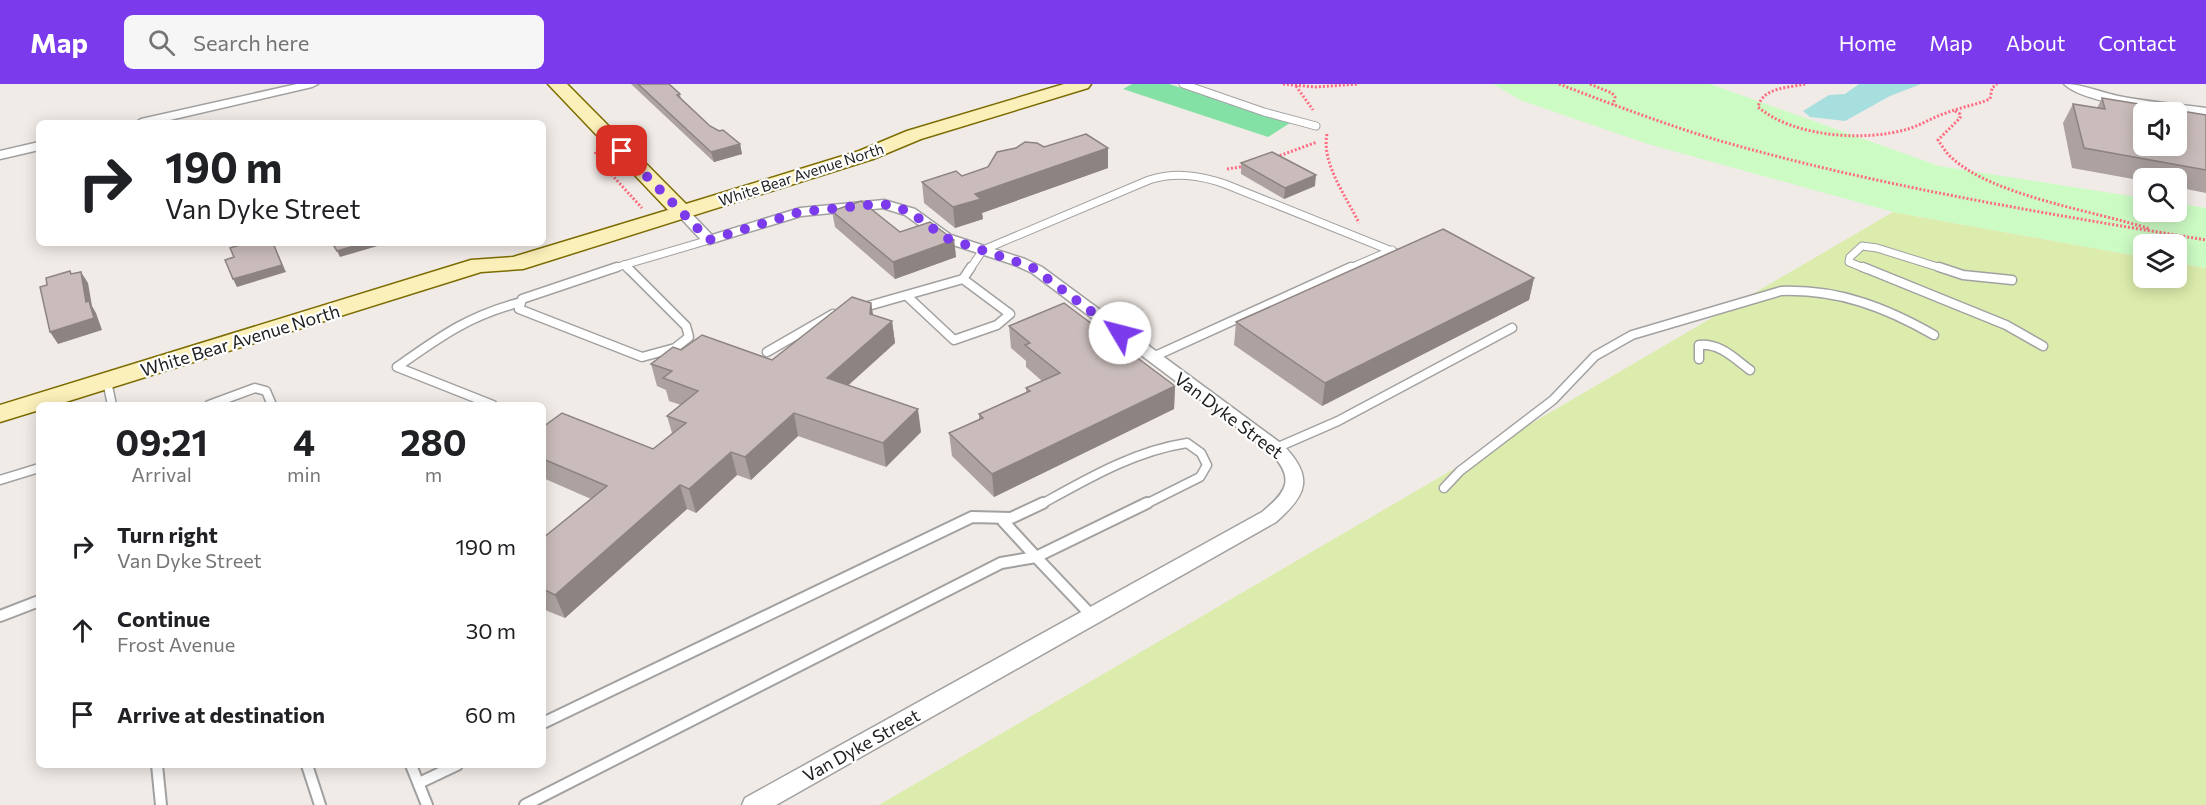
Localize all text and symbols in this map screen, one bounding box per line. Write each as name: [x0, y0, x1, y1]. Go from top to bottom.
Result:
search box: [124, 15, 544, 69]
text: Map: [30, 25, 88, 59]
icon: search: [145, 26, 178, 59]
text: Search here: [193, 29, 309, 56]
text: Home: [1839, 30, 1896, 55]
text: Map: [1929, 30, 1973, 55]
text: About: [2006, 30, 2065, 55]
text: Contact: [2098, 30, 2176, 55]
map controls: [2133, 102, 2187, 288]
button: sound: [2133, 102, 2187, 156]
pin: [596, 125, 647, 176]
icon: arrive: [605, 134, 638, 167]
street label: White Bear Avenue North: [716, 139, 886, 209]
text: 190 m: [165, 140, 283, 192]
icon: right: [66, 144, 144, 222]
button: search: [2133, 168, 2187, 222]
text: Van Dyke Street: [165, 192, 360, 225]
button: layers: [2133, 234, 2187, 288]
street label: White Bear Avenue North: [138, 299, 342, 381]
position arrow: [1088, 301, 1152, 365]
street label: Van Dyke Street: [1170, 367, 1288, 463]
text: 09:21: [115, 419, 208, 463]
text: 4: [293, 419, 315, 463]
text: 280: [400, 419, 467, 463]
text: Arrival: [131, 462, 192, 486]
text: min: [287, 462, 321, 486]
text: m: [425, 462, 442, 486]
text: Turn right: [117, 521, 218, 548]
icon: right: [66, 530, 99, 563]
text: 190 m: [455, 533, 516, 560]
text: Van Dyke Street: [117, 548, 262, 572]
text: Continue: [117, 605, 210, 632]
icon: ahead: [66, 614, 99, 647]
text: 30 m: [466, 617, 516, 644]
text: Frost Avenue: [117, 632, 235, 656]
icon: arrive: [66, 698, 99, 731]
text: Arrive at destination: [117, 701, 325, 728]
text: 60 m: [465, 701, 516, 728]
street label: Van Dyke Street: [799, 704, 923, 786]

